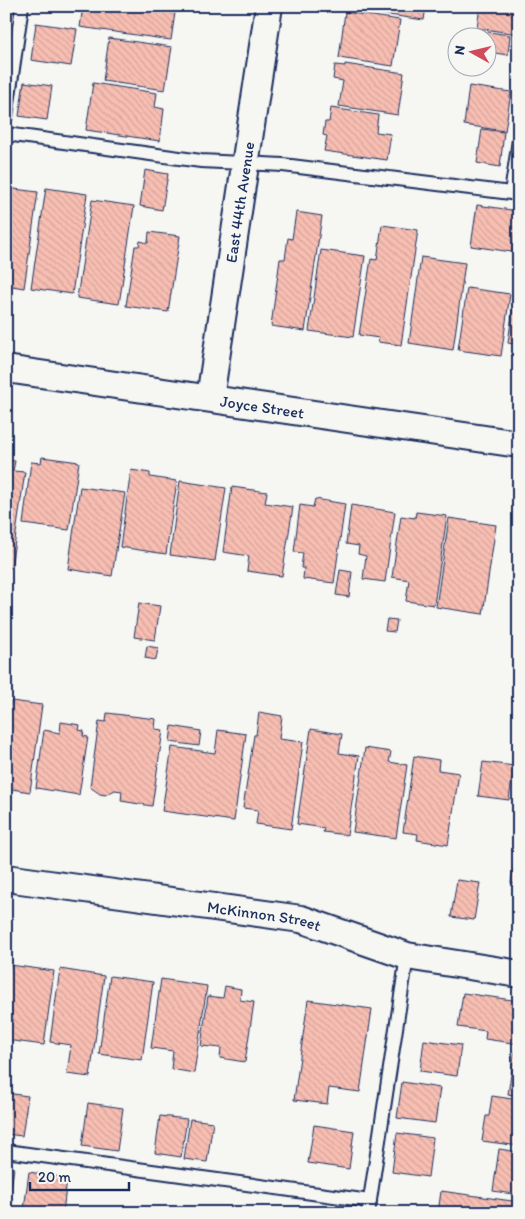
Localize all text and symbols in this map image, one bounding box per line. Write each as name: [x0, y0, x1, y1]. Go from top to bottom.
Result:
north arrow: [448, 28, 498, 78]
text: N: [451, 44, 469, 56]
street label: East 44th Avenue: [221, 140, 258, 264]
street label: Joyce Street: [219, 391, 305, 422]
street label: McKinnon Street: [206, 897, 324, 935]
scale bar: [30, 1159, 129, 1191]
text: 20 m: [38, 1168, 72, 1186]

